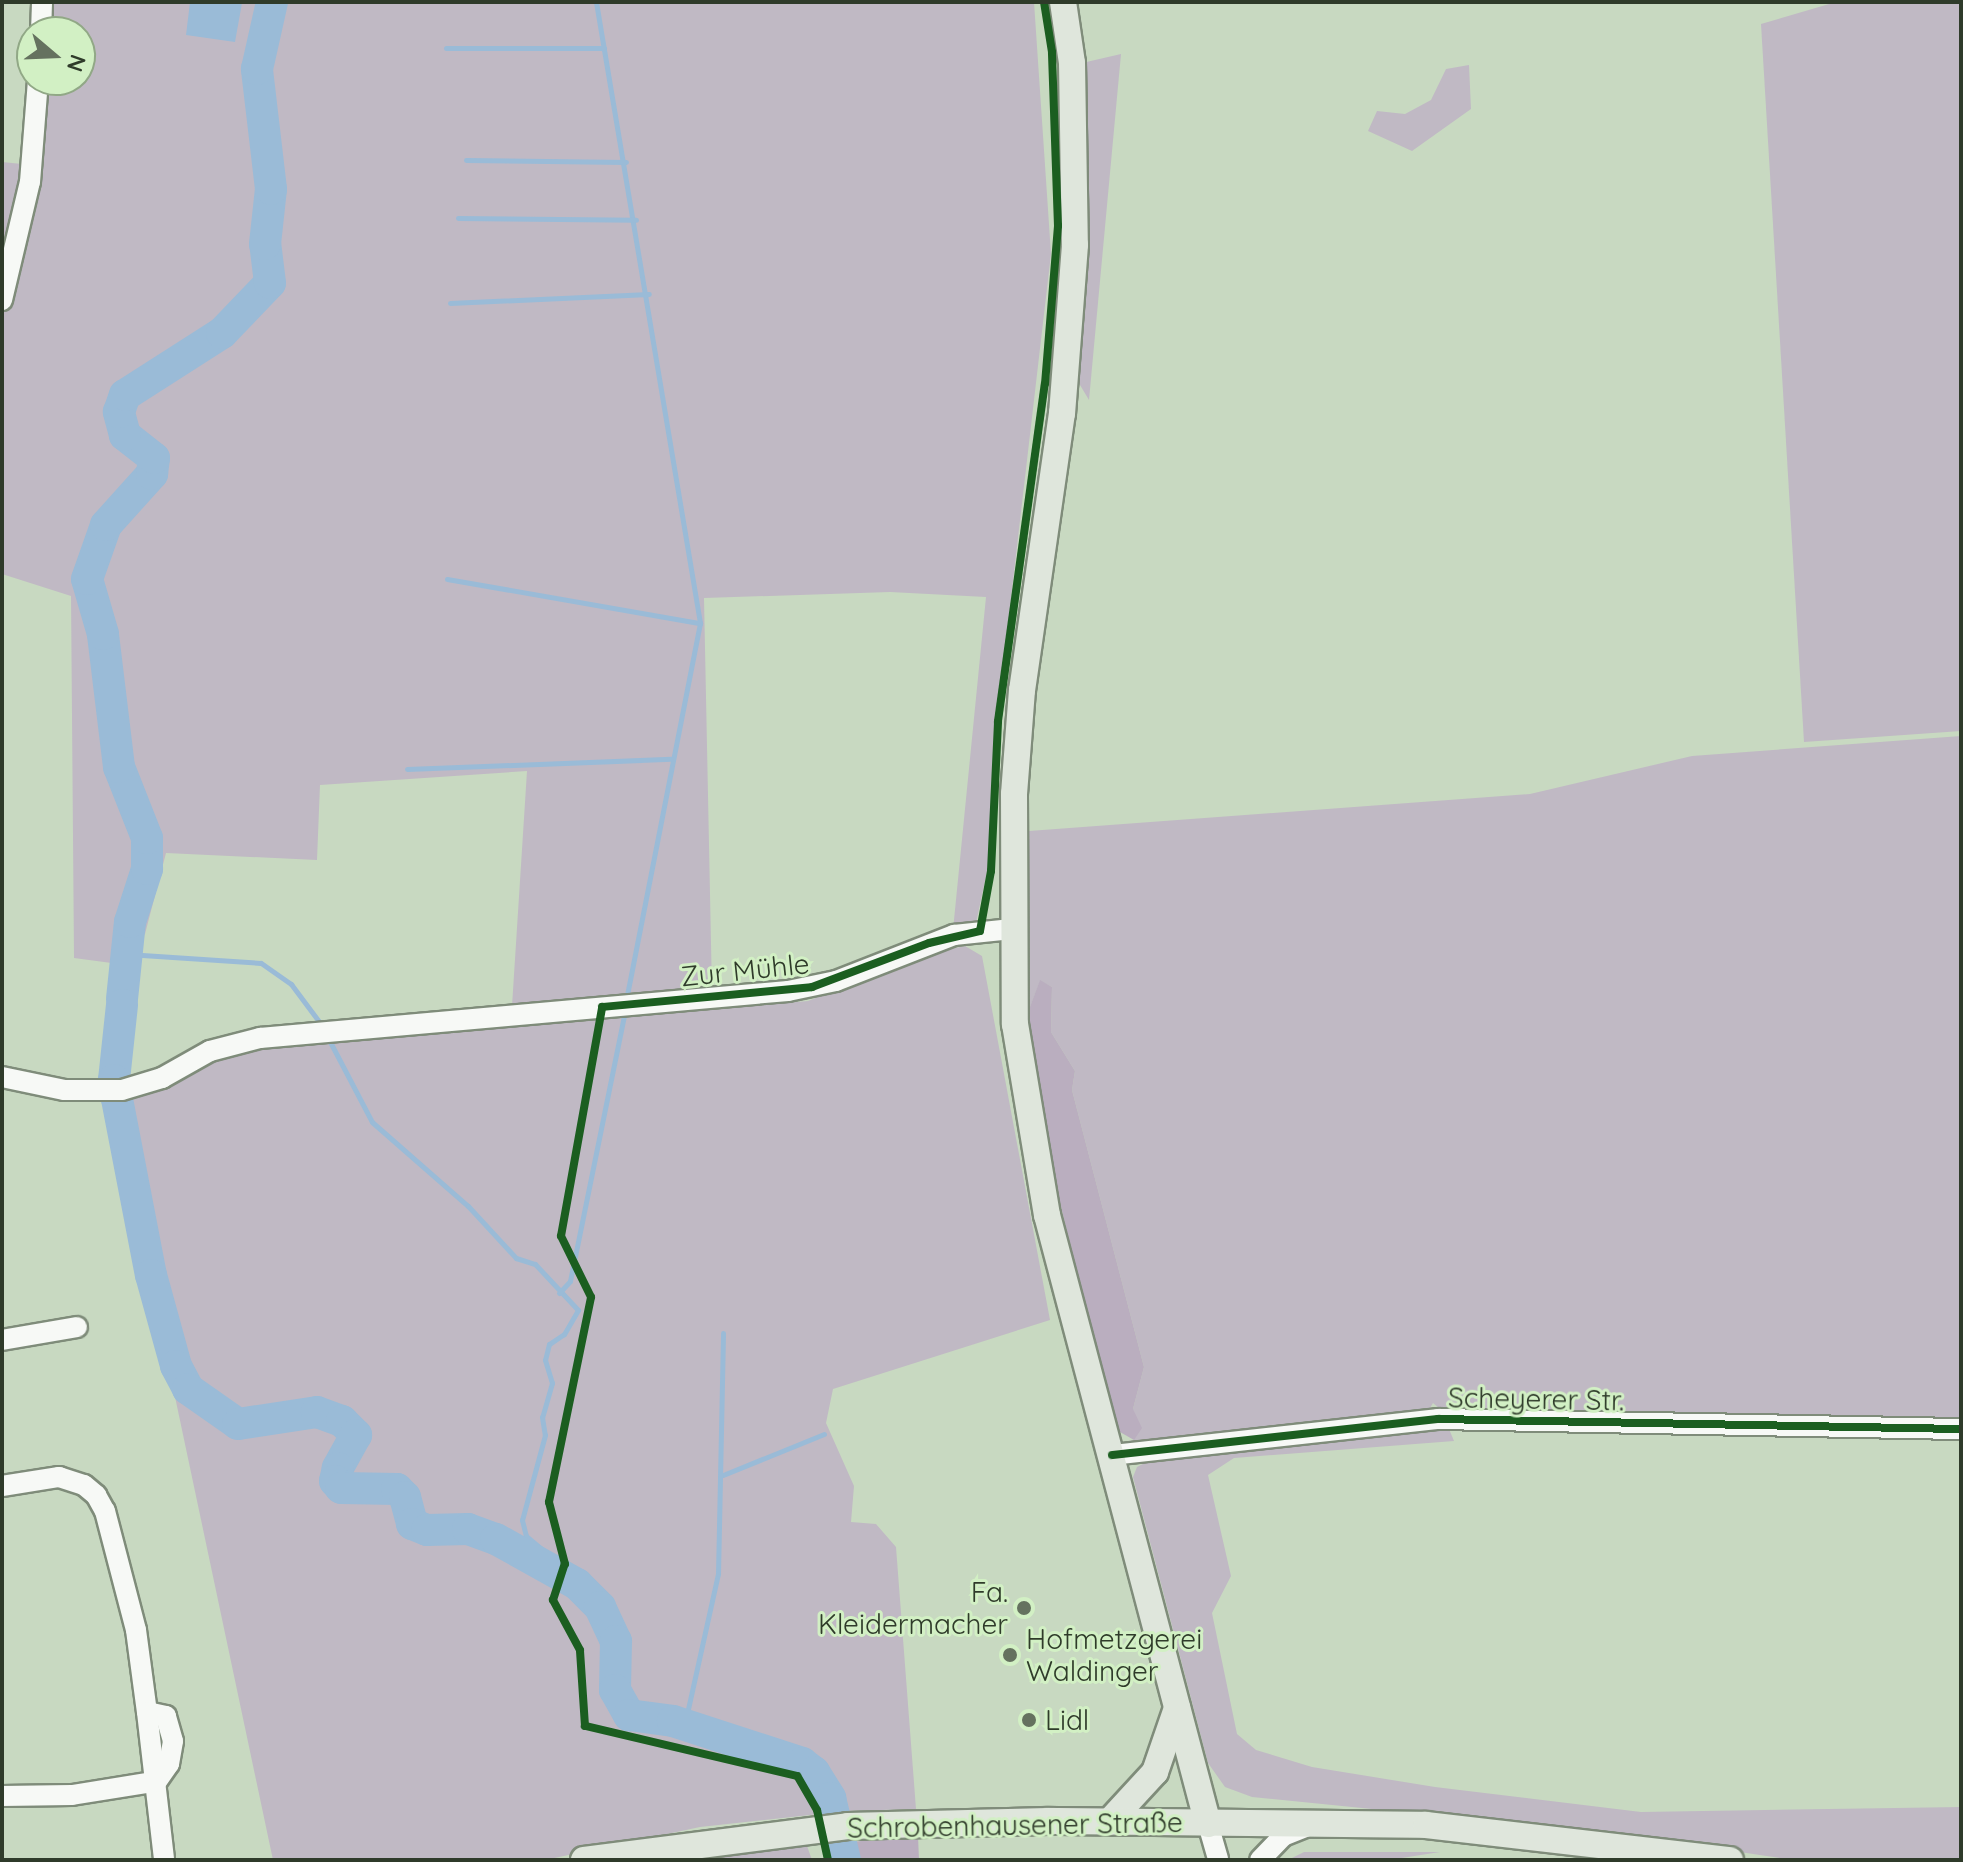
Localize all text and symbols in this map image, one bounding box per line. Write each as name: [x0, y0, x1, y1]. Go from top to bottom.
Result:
north arrow: [16, 16, 96, 96]
text: N: [61, 51, 93, 75]
street label: Zur Mühle: [679, 947, 811, 993]
street label: Scheyerer Str.: [1448, 1381, 1624, 1417]
place label: Fa. Kleidermacher: [818, 1575, 1008, 1641]
marker: Fa. Kleidermacher: [1015, 1599, 1033, 1617]
place label: Hofmetzgerei Waldinger: [1026, 1622, 1202, 1688]
marker: Hofmetzgerei Waldinger: [1001, 1646, 1019, 1664]
place label: Lidl: [1045, 1703, 1089, 1737]
marker: Lidl: [1020, 1711, 1038, 1729]
street label: Schrobenhausener Straße: [847, 1805, 1183, 1845]

